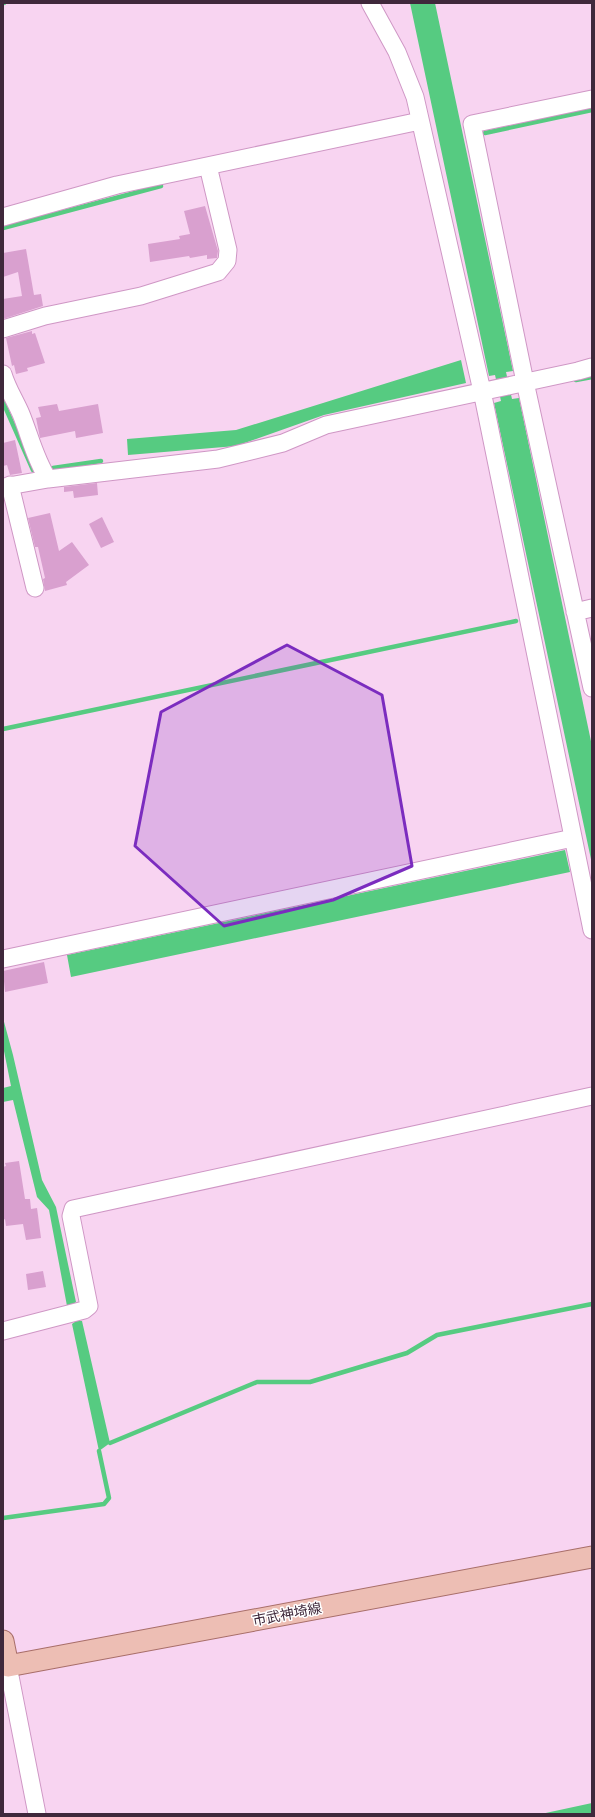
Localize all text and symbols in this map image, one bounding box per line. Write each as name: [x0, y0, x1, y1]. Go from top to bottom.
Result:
street label: 市武神埼線: [251, 1598, 323, 1630]

